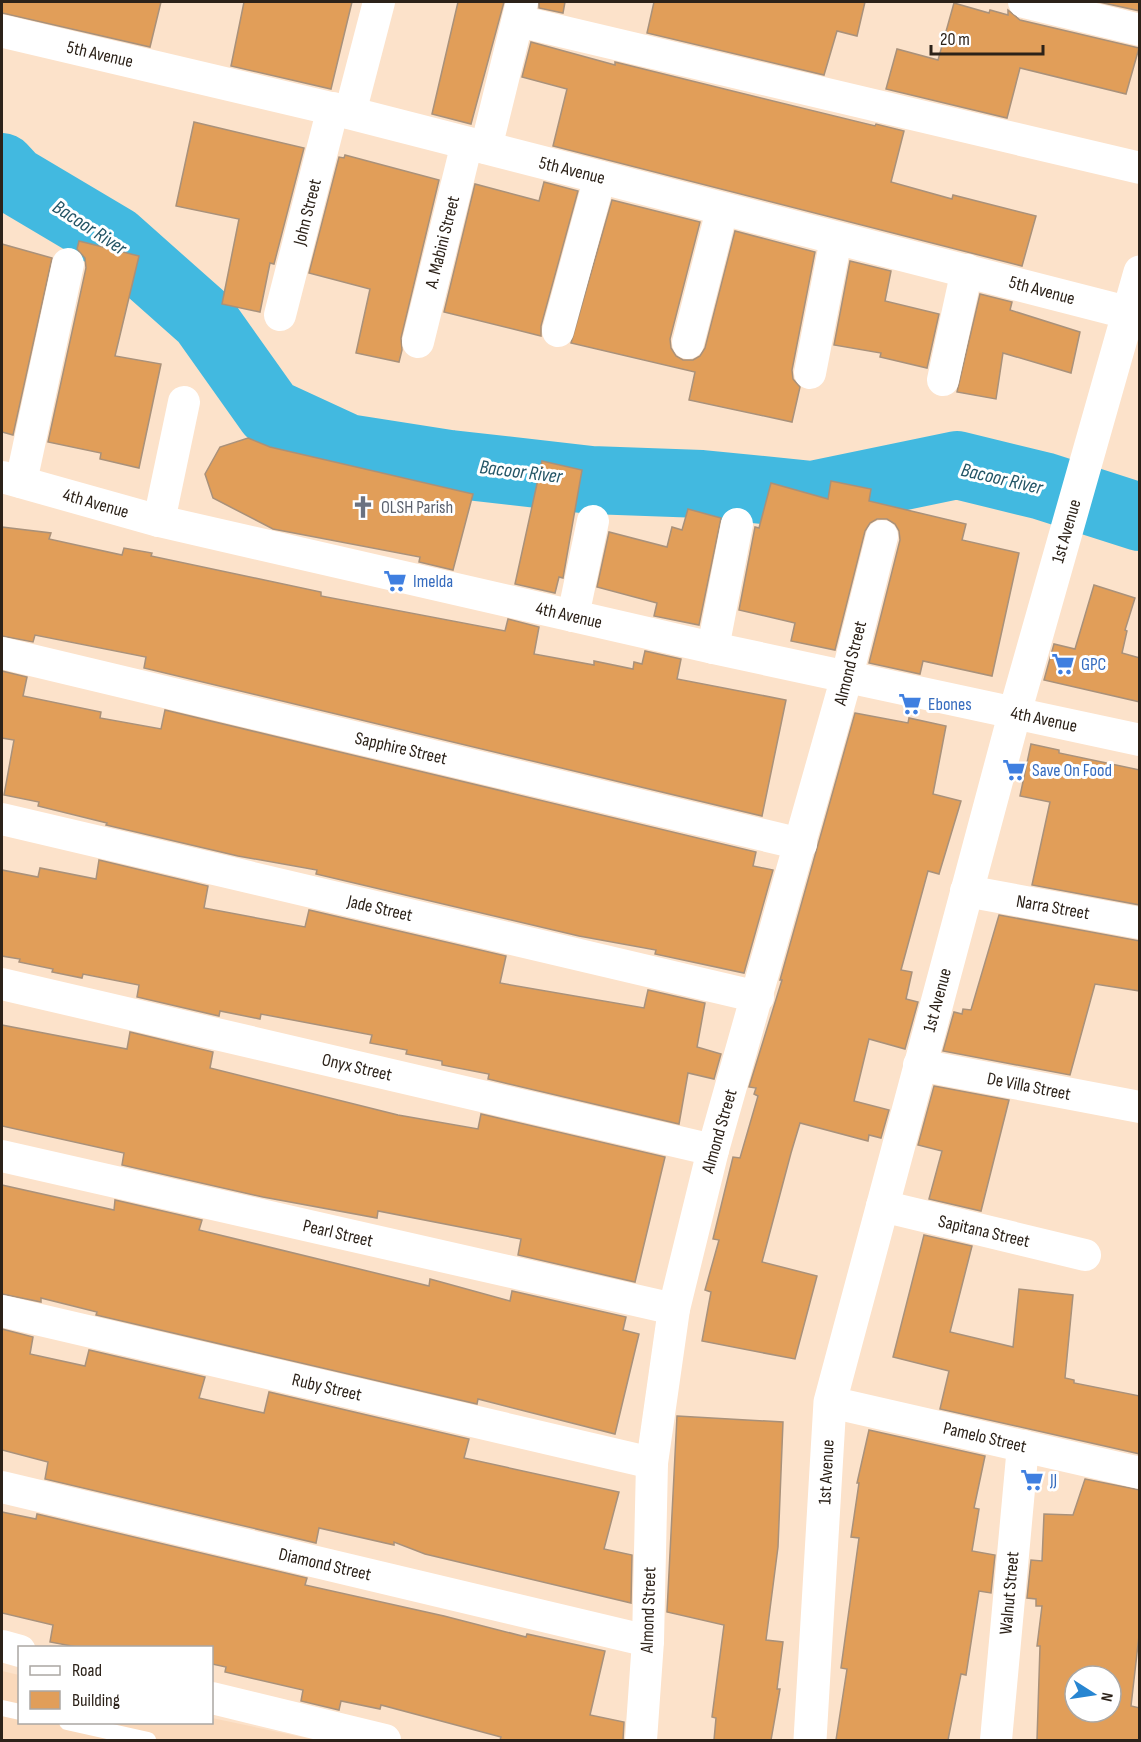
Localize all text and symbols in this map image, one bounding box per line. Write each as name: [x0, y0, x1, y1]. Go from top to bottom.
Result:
scale bar: [931, 18, 1044, 56]
text: 20 m: [940, 29, 970, 50]
street label: 5th Avenue: [65, 37, 135, 72]
street label: 5th Avenue: [537, 152, 607, 189]
street label: John Street: [289, 176, 326, 248]
street label: A. Mabini Street: [421, 193, 464, 291]
water label: Bacoor River: [48, 195, 132, 261]
street label: 5th Avenue: [1007, 272, 1077, 309]
water label: Bacoor River: [478, 455, 565, 489]
water label: Bacoor River: [959, 458, 1046, 500]
street label: 4th Avenue: [60, 484, 131, 523]
church icon: OLSH Parish: [350, 494, 376, 520]
place label: OLSH Parish: [381, 497, 453, 518]
street label: 1st Avenue: [1047, 497, 1086, 565]
supermarket icon: Imelda: [382, 568, 408, 594]
place label: Imelda: [413, 571, 453, 592]
street label: 4th Avenue: [534, 598, 604, 633]
street label: Almond Street: [830, 618, 871, 709]
supermarket icon: GPC: [1050, 651, 1076, 677]
place label: GPC: [1081, 654, 1106, 675]
supermarket icon: Ebones: [897, 691, 923, 717]
place label: Ebones: [928, 694, 972, 715]
street label: 4th Avenue: [1009, 702, 1079, 737]
street label: Sapphire Street: [353, 728, 449, 769]
supermarket icon: Save On Food: [1001, 757, 1027, 783]
place label: Save On Food: [1032, 760, 1112, 781]
street label: Jade Street: [344, 891, 415, 926]
street label: Narra Street: [1015, 891, 1092, 924]
street label: 1st Avenue: [919, 966, 956, 1034]
street label: Onyx Street: [320, 1049, 394, 1086]
street label: De Villa Street: [985, 1068, 1073, 1105]
street label: Almond Street: [697, 1086, 742, 1177]
street label: Sapitana Street: [936, 1211, 1032, 1252]
street label: Pearl Street: [301, 1215, 375, 1252]
street label: Ruby Street: [290, 1369, 364, 1406]
street label: Pamelo Street: [941, 1418, 1029, 1457]
street label: 1st Avenue: [814, 1439, 839, 1505]
supermarket icon: JJ: [1019, 1467, 1045, 1493]
place label: JJ: [1049, 1470, 1057, 1491]
street label: Diamond Street: [277, 1544, 374, 1585]
street label: Walnut Street: [995, 1550, 1024, 1635]
street label: Almond Street: [636, 1566, 661, 1655]
legend: [18, 1646, 213, 1724]
text: Road: [72, 1660, 102, 1681]
north arrow: [1063, 1664, 1123, 1724]
text: Building: [72, 1690, 120, 1711]
text: N: [1096, 1691, 1116, 1703]

